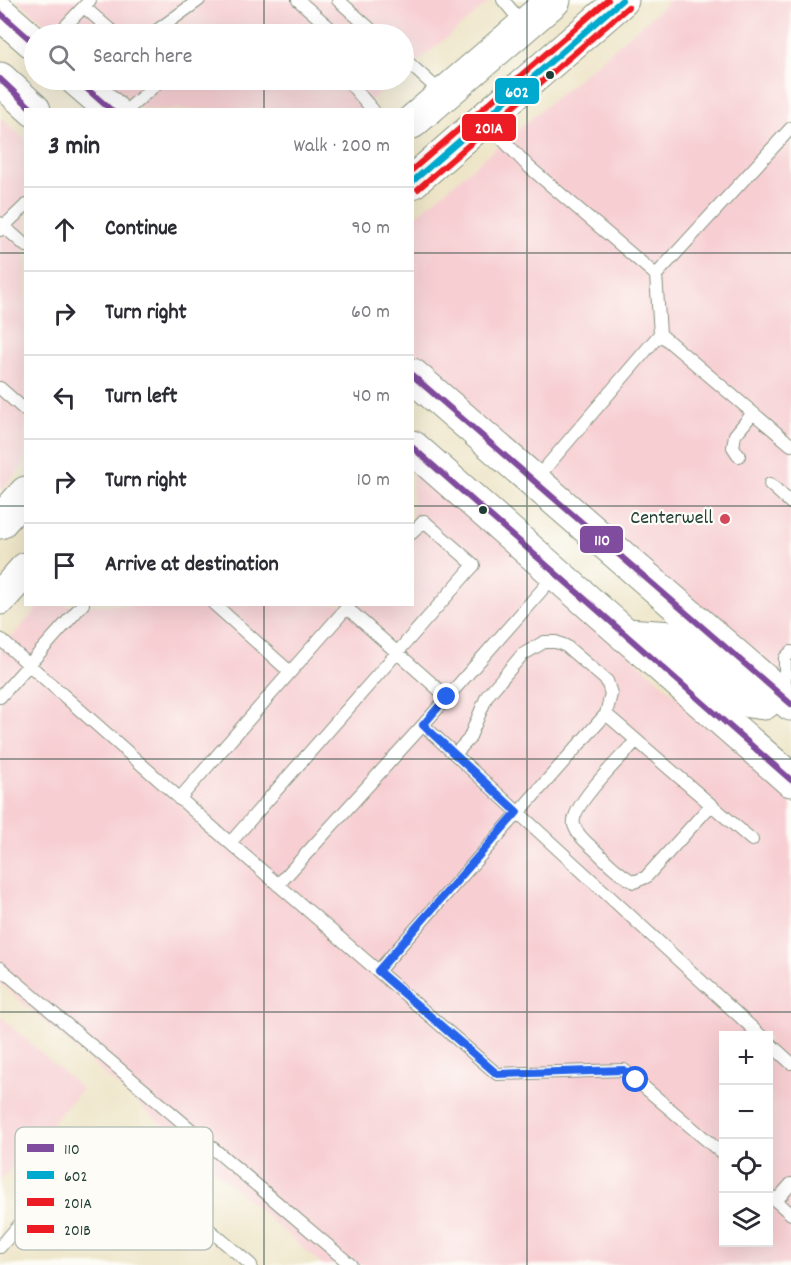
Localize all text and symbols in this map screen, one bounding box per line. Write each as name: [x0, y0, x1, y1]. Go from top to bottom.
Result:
search box: [24, 24, 414, 90]
icon: search: [45, 41, 78, 74]
text: Search here: [93, 42, 192, 73]
unlabelled marker: [544, 69, 556, 81]
line badge: 602: [494, 77, 540, 105]
text: 602: [505, 82, 529, 105]
line badge: 201A: [461, 113, 517, 142]
text: 201A: [475, 118, 503, 141]
text: 3 min: [48, 129, 100, 166]
text: Walk · 200 m: [294, 133, 390, 161]
icon: ahead: [48, 213, 81, 246]
text: Continue: [105, 214, 177, 245]
text: 90 m: [352, 215, 390, 243]
icon: right: [48, 297, 81, 330]
text: Turn right: [105, 298, 187, 329]
text: 60 m: [351, 299, 390, 327]
icon: left: [48, 381, 81, 414]
text: Turn left: [105, 382, 177, 413]
text: 40 m: [352, 383, 390, 411]
icon: right: [48, 465, 81, 498]
text: Turn right: [105, 466, 187, 497]
text: 10 m: [356, 467, 390, 495]
unlabelled marker: [477, 504, 489, 516]
place label: Centerwell: [630, 505, 713, 533]
marker: Centerwell: [718, 512, 732, 526]
line badge: 110: [579, 525, 624, 554]
text: 110: [594, 530, 610, 553]
icon: arrive: [48, 549, 81, 582]
text: Arrive at destination: [105, 550, 279, 581]
route end: [433, 683, 459, 709]
map controls: [719, 1031, 773, 1247]
button: +: [719, 1031, 773, 1085]
route start: [622, 1066, 648, 1092]
button: −: [719, 1085, 773, 1139]
legend: [15, 1127, 213, 1250]
text: 110: [64, 1139, 80, 1162]
button: locate: [719, 1139, 773, 1193]
text: 602: [64, 1166, 88, 1189]
text: 201A: [64, 1193, 92, 1216]
button: layers: [719, 1193, 773, 1247]
text: 201B: [64, 1220, 91, 1243]

